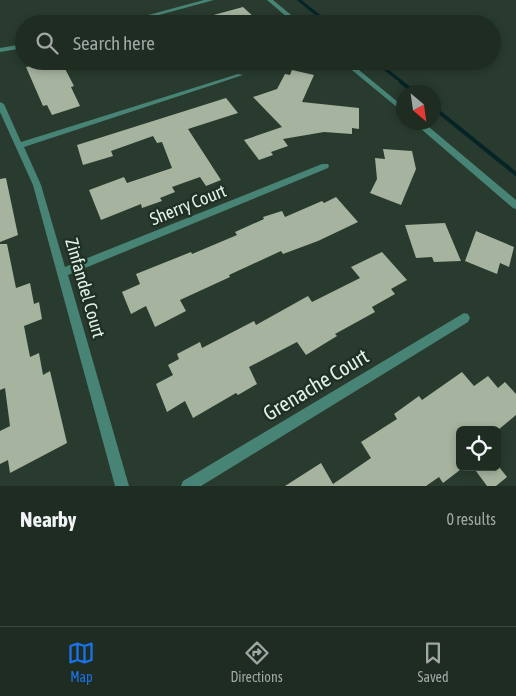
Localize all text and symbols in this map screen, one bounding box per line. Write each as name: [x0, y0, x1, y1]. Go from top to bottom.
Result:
search box: [15, 15, 501, 70]
icon: search: [33, 29, 61, 57]
text: Search here: [73, 32, 155, 54]
north arrow: [396, 85, 441, 130]
street label: Sherry Court: [147, 180, 229, 229]
street label: Zinfandel Court: [61, 236, 110, 340]
street label: Grenache Court: [258, 343, 373, 425]
map controls: [456, 426, 501, 471]
button: locate: [456, 426, 501, 471]
text: Nearby: [20, 507, 76, 531]
text: 0 results: [446, 510, 496, 528]
tab: Map: [67, 639, 95, 685]
tab: Directions: [230, 639, 283, 685]
tab: Saved: [418, 639, 449, 685]

